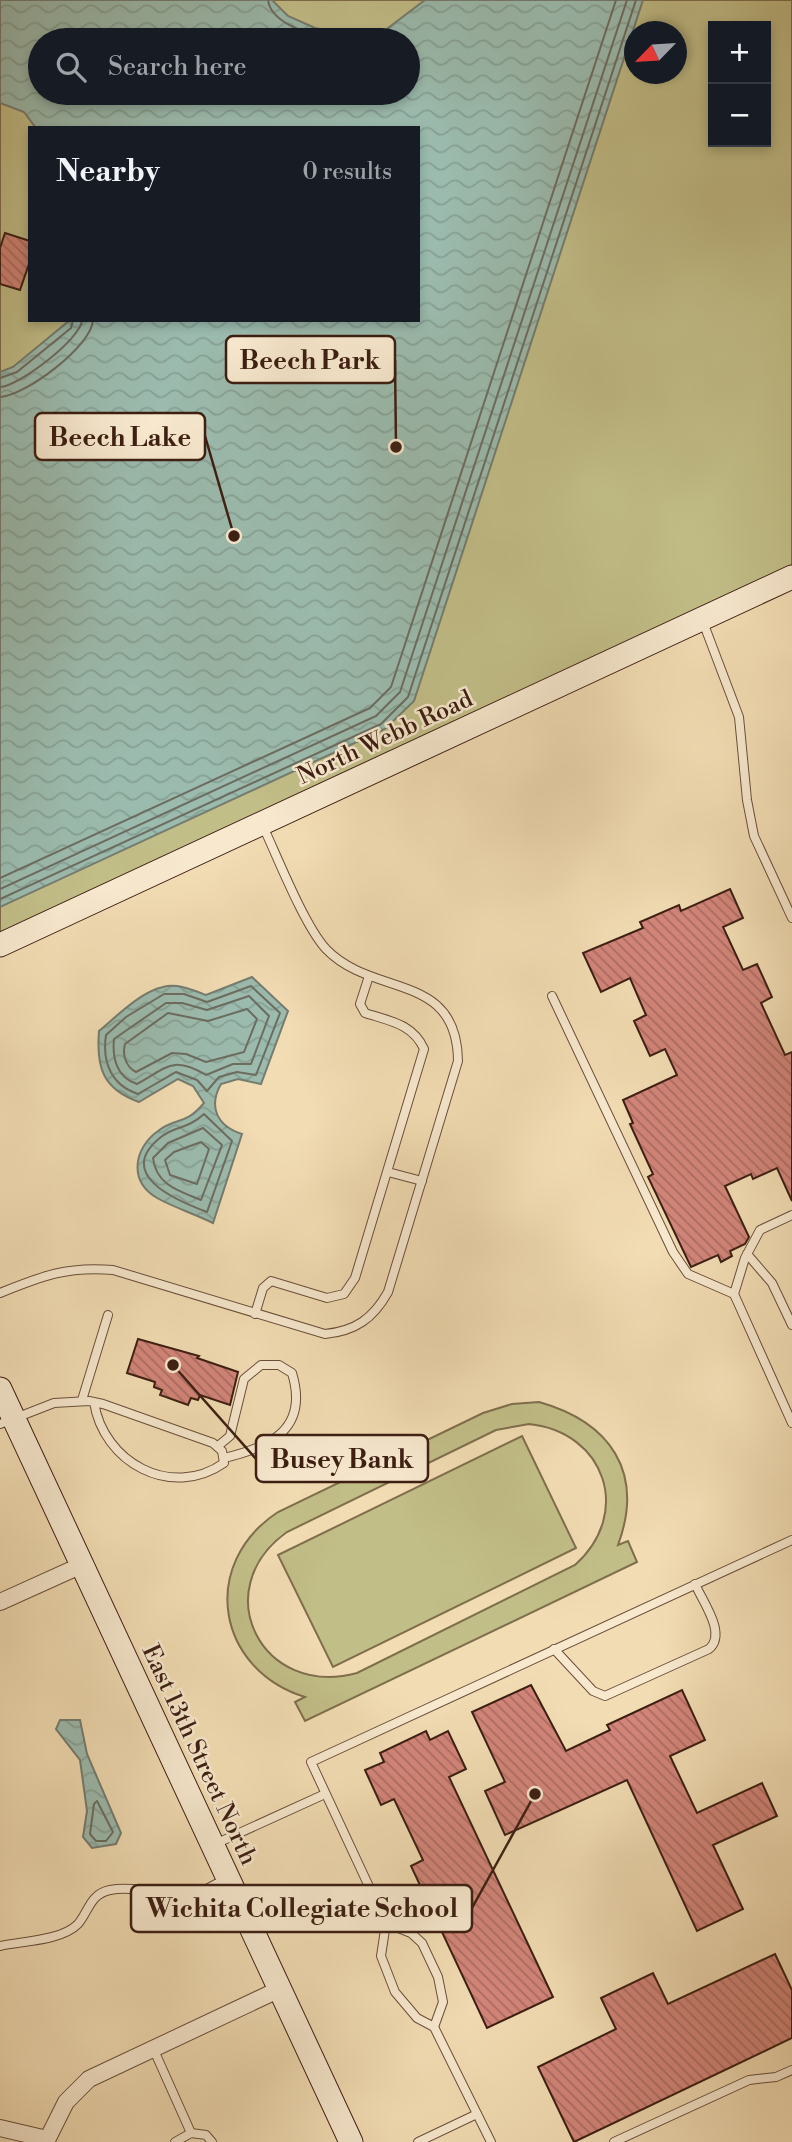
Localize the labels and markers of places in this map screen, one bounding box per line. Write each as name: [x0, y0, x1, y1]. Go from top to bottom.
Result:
callout: Beech Park: [226, 336, 395, 383]
callout: Beech Lake: [35, 413, 205, 460]
callout: Busey Bank: [256, 1435, 428, 1482]
callout: Wichita Collegiate School: [131, 1885, 472, 1932]

